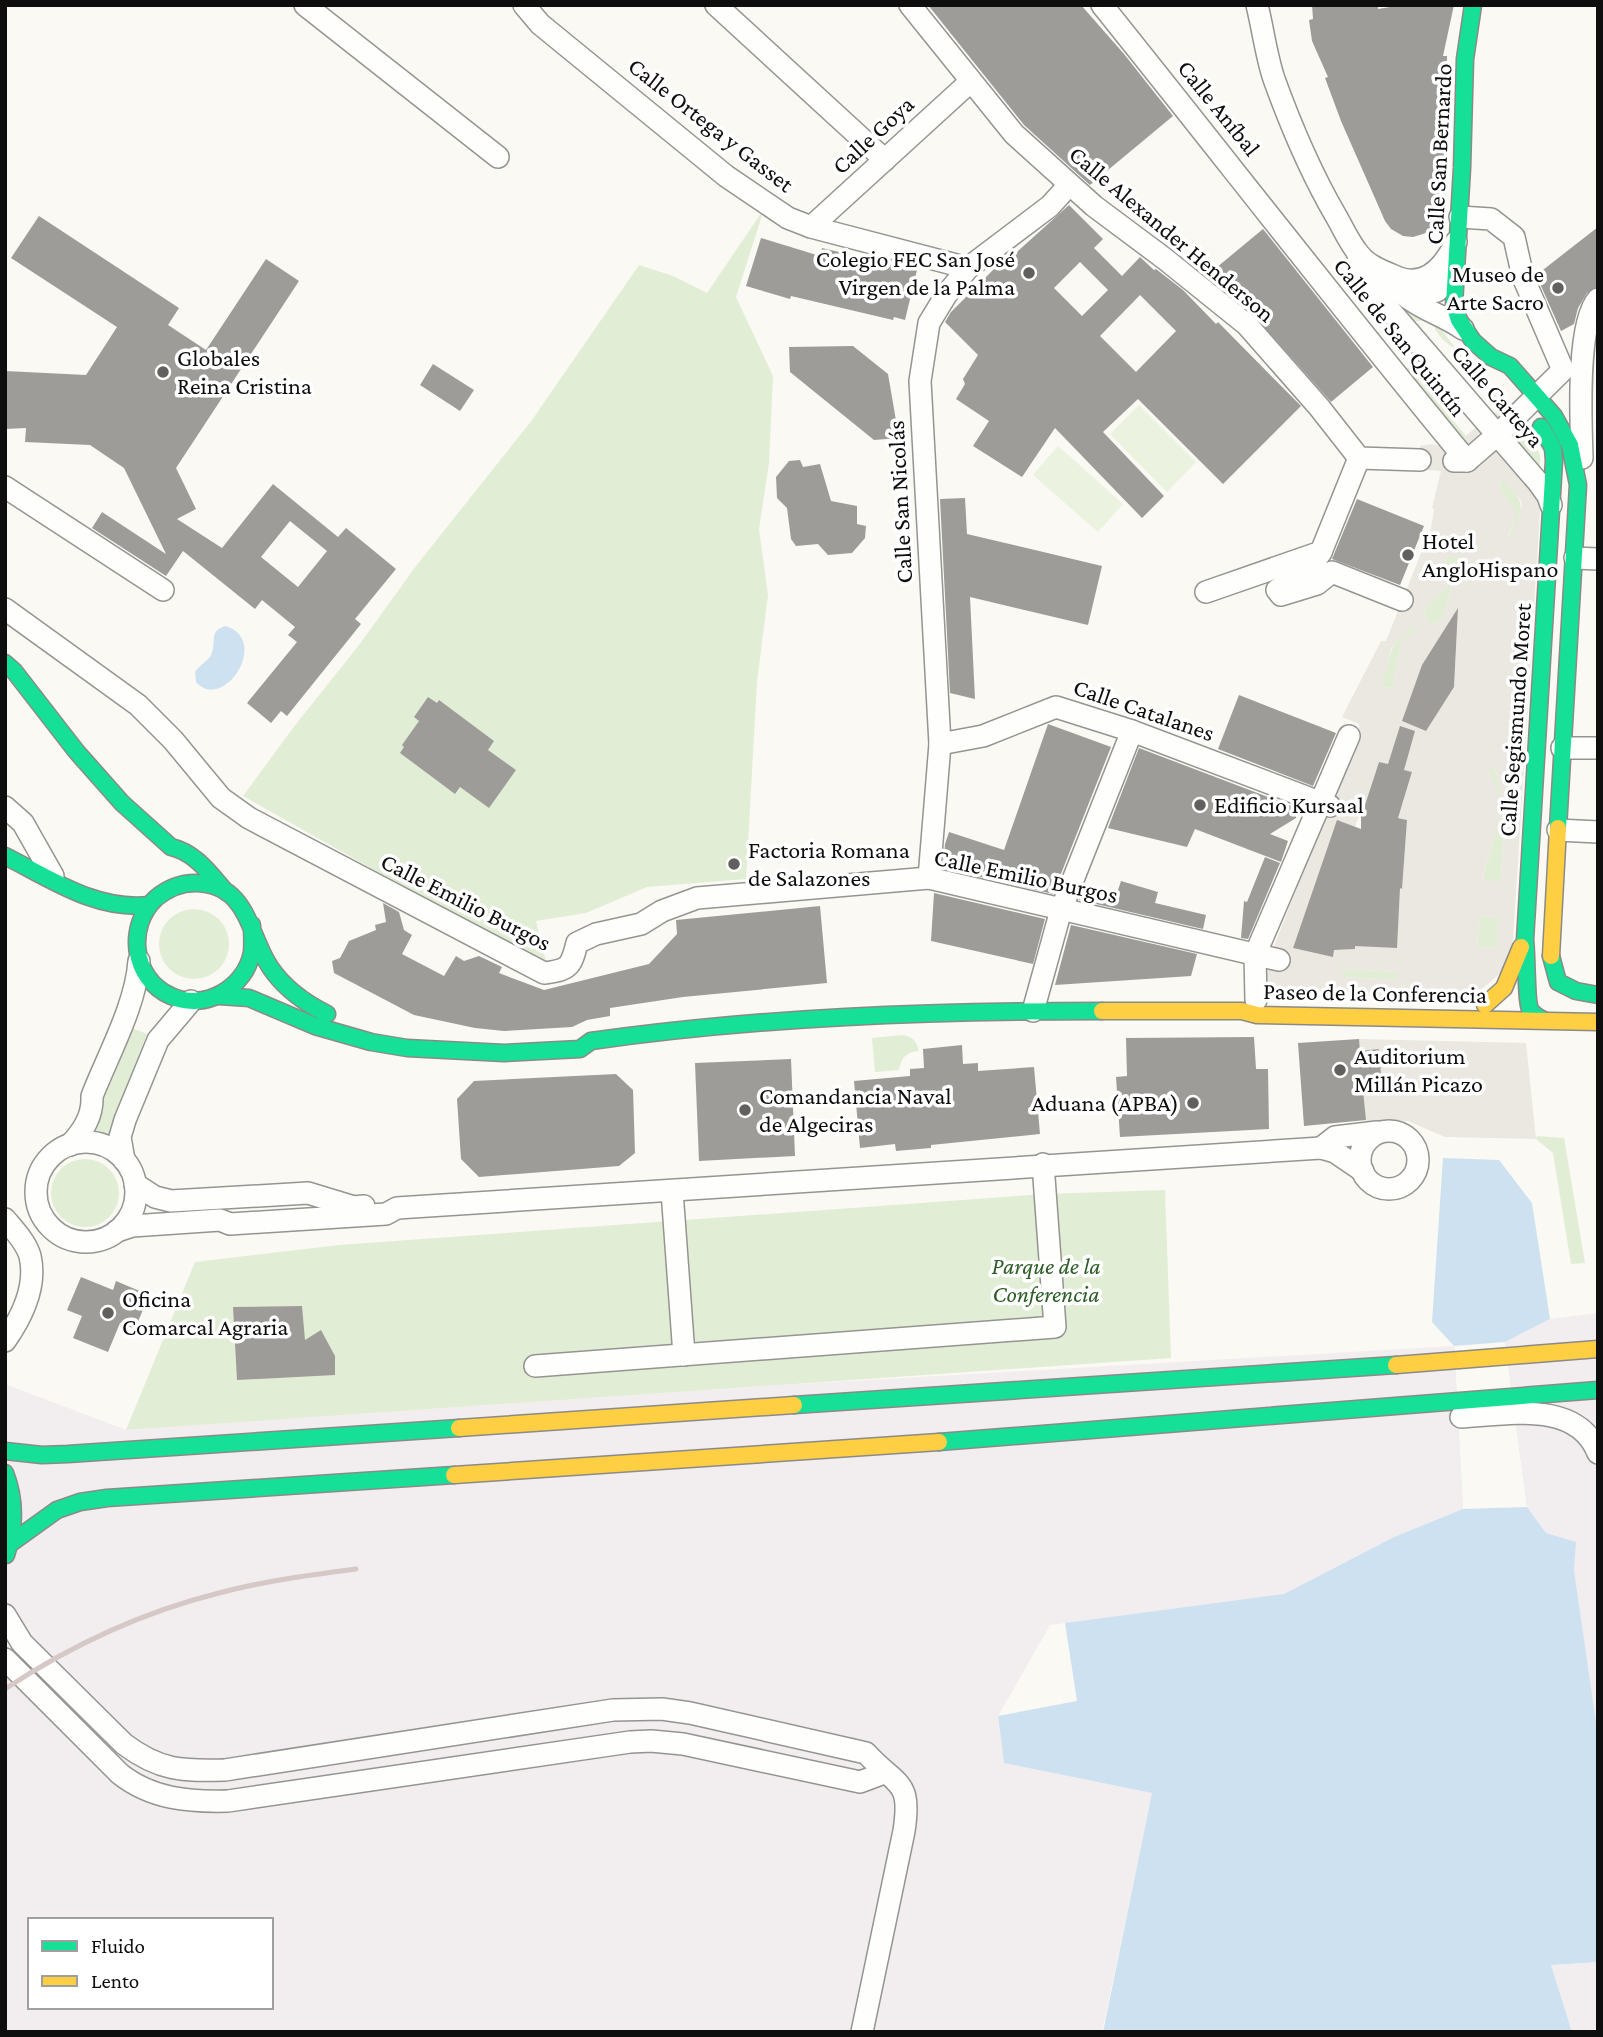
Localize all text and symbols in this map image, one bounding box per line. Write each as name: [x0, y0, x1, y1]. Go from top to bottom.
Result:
street label: Calle Ortega y Gasset: [623, 52, 800, 198]
street label: Calle Aníbal: [1173, 54, 1266, 161]
street label: Calle San Bernardo: [1420, 63, 1457, 245]
street label: Calle Goya: [826, 90, 919, 179]
street label: Calle Alexander Henderson: [1064, 140, 1280, 327]
place label: Colegio FEC San José Virgen de la Palma: [816, 245, 1015, 300]
street label: Calle de San Quintín: [1328, 252, 1472, 421]
place label: Museo de Arte Sacro: [1447, 260, 1544, 315]
marker: Colegio FEC San José Virgen de la Palma: [1021, 265, 1037, 281]
marker: Museo de Arte Sacro: [1550, 280, 1566, 296]
street label: Calle Carteya: [1447, 339, 1550, 452]
place label: Globales Reina Cristina: [177, 344, 312, 399]
marker: Globales Reina Cristina: [155, 364, 171, 380]
street label: Calle San Nicolás: [882, 420, 917, 584]
place label: Hotel AngloHispano: [1422, 527, 1558, 582]
marker: Hotel AngloHispano: [1400, 547, 1416, 563]
street label: Calle Segismundo Moret: [1493, 601, 1536, 838]
street label: Calle Catalanes: [1070, 673, 1218, 746]
place label: Edificio Kursaal: [1214, 791, 1364, 818]
marker: Edificio Kursaal: [1192, 797, 1208, 813]
place label: Factoria Romana de Salazones: [748, 836, 910, 891]
street label: Calle Emilio Burgos: [932, 843, 1120, 908]
street label: Calle Emilio Burgos: [377, 847, 556, 956]
marker: Factoria Romana de Salazones: [726, 856, 742, 872]
street label: Paseo de la Conferencia: [1263, 977, 1487, 1008]
place label: Auditorium Millán Picazo: [1354, 1042, 1483, 1097]
marker: Auditorium Millán Picazo: [1332, 1062, 1348, 1078]
place label: Comandancia Naval de Algeciras: [759, 1082, 952, 1137]
place label: Aduana (APBA): [1031, 1089, 1179, 1117]
marker: Aduana (APBA): [1185, 1095, 1201, 1111]
marker: Comandancia Naval de Algeciras: [737, 1102, 753, 1118]
park label: Parque de la Conferencia: [991, 1252, 1101, 1307]
place label: Oficina Comarcal Agraria: [122, 1285, 288, 1340]
marker: Oficina Comarcal Agraria: [100, 1305, 116, 1321]
legend: [28, 1918, 273, 2009]
text: Fluido: [91, 1934, 145, 1958]
text: Lento: [91, 1969, 139, 1993]

